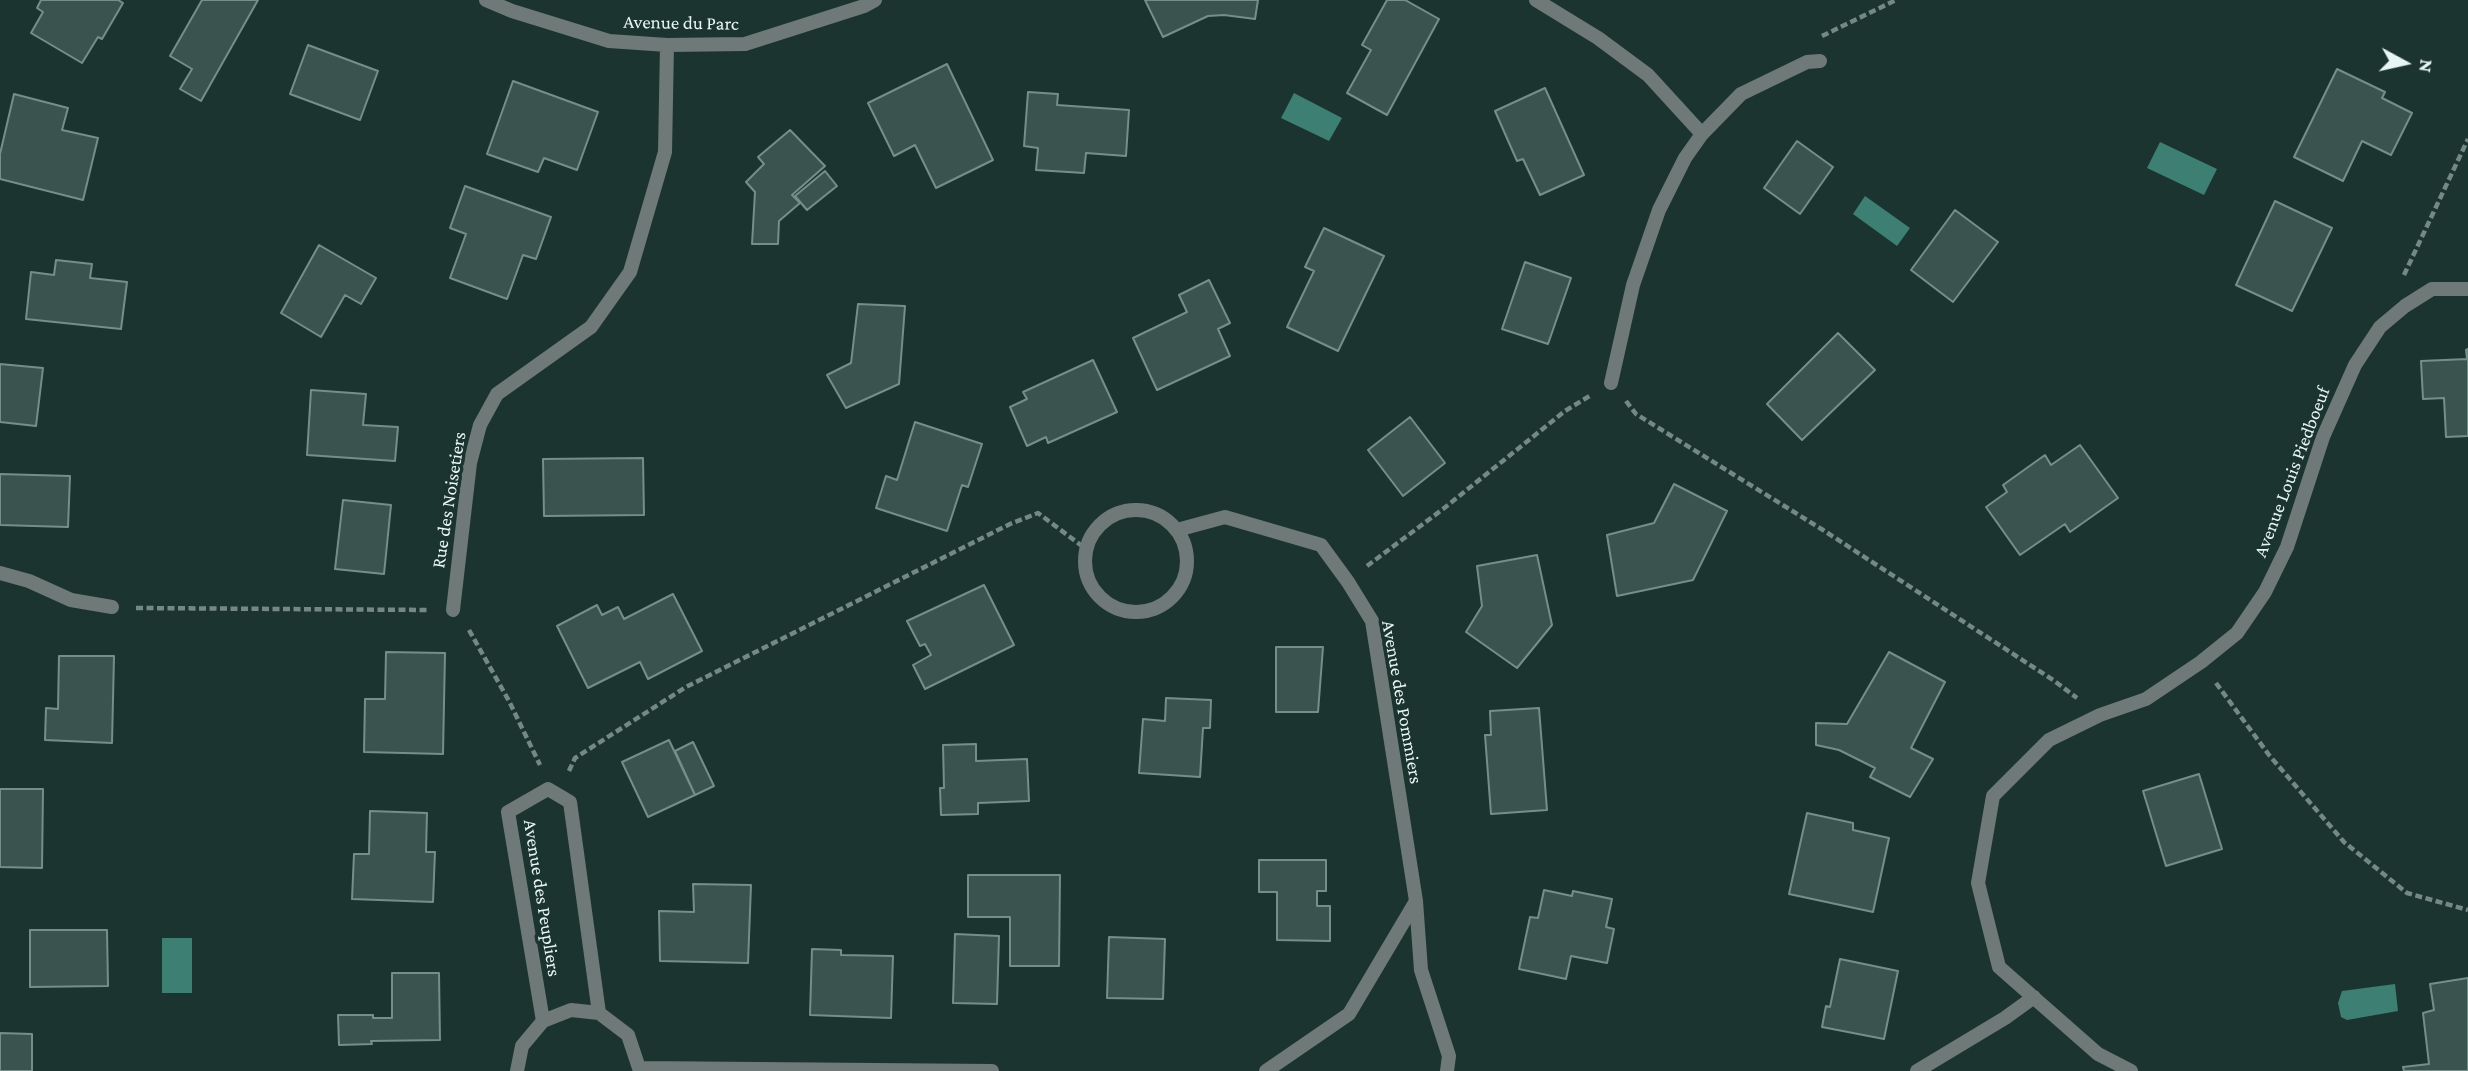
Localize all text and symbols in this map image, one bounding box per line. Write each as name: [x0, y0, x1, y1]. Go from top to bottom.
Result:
street label: Avenue du Parc: [623, 11, 739, 35]
north arrow: [2370, 28, 2440, 98]
text: N: [2415, 58, 2438, 74]
street label: Avenue Louis Piedboeuf: [2249, 384, 2335, 560]
street label: Rue des Noisetiers: [427, 430, 471, 570]
street label: Avenue des Pommiers: [1376, 619, 1428, 785]
street label: Avenue des Peupliers: [518, 818, 566, 978]

